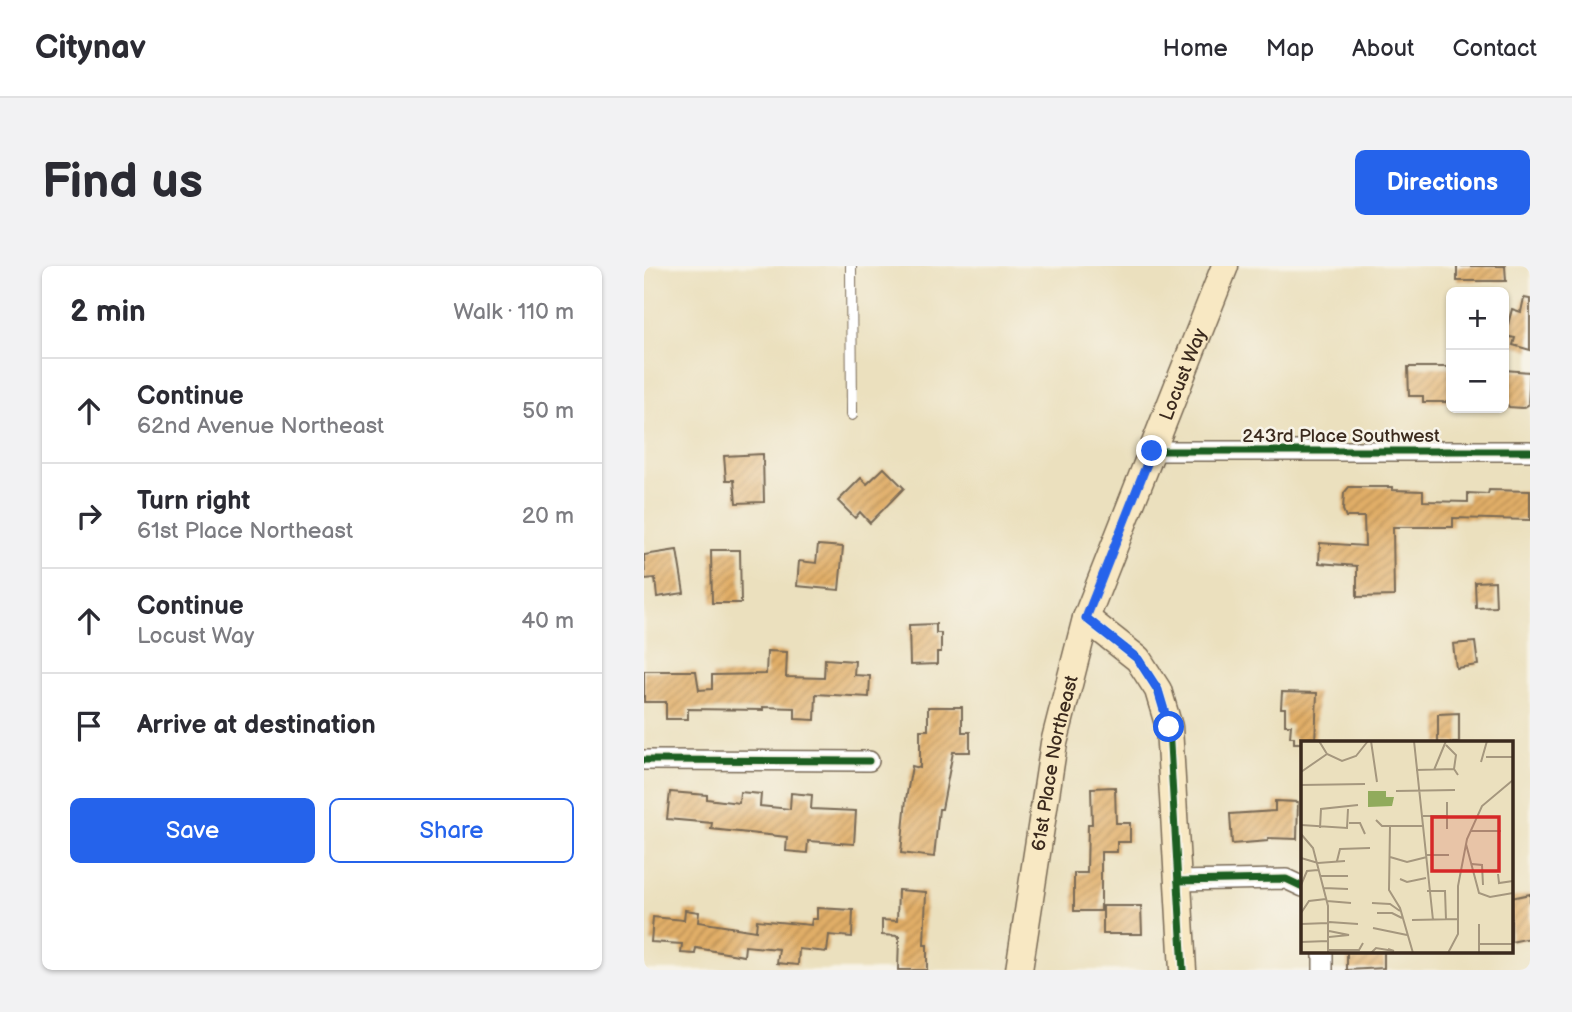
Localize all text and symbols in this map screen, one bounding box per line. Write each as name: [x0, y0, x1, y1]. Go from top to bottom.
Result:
text: Citynav: [35, 28, 146, 68]
text: Home: [1163, 34, 1228, 63]
text: Map: [1266, 34, 1314, 63]
text: About: [1352, 34, 1414, 63]
text: Contact: [1452, 34, 1537, 63]
button: Directions: [1355, 150, 1530, 215]
text: Find us: [42, 153, 203, 212]
map controls: [1446, 287, 1509, 413]
button: +: [1446, 287, 1509, 350]
text: 2 min: [70, 294, 146, 330]
text: Walk · 110 m: [453, 298, 574, 326]
street label: Locust Way: [1155, 325, 1212, 424]
button: −: [1446, 350, 1509, 413]
text: Continue: [137, 381, 244, 412]
icon: ahead: [70, 392, 108, 430]
text: 50 m: [522, 397, 574, 425]
text: 62nd Avenue Northeast: [137, 412, 384, 440]
street label: 243rd Place Southwest: [1242, 425, 1440, 448]
route end: [1136, 435, 1167, 466]
text: Turn right: [137, 486, 250, 517]
icon: right: [70, 497, 108, 535]
text: 20 m: [522, 502, 574, 530]
text: 61st Place Northeast: [137, 517, 353, 545]
text: Continue: [137, 591, 244, 622]
icon: ahead: [70, 602, 108, 640]
text: 40 m: [521, 607, 574, 635]
text: Locust Way: [137, 622, 254, 650]
street label: 61st Place Northeast: [1028, 673, 1084, 853]
icon: arrive: [70, 707, 108, 745]
text: Arrive at destination: [137, 710, 376, 741]
route start: [1153, 711, 1184, 742]
inset map: [1301, 741, 1513, 953]
button: Save: [70, 798, 315, 863]
button: Share: [329, 798, 574, 863]

